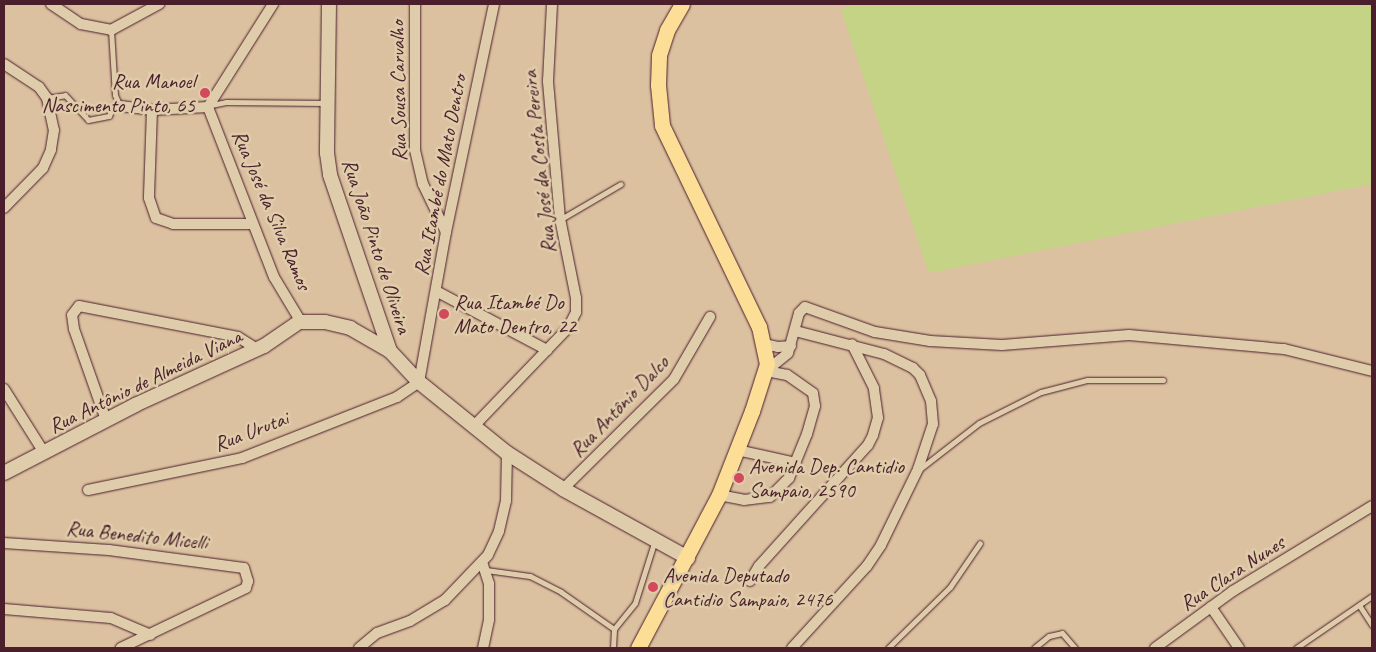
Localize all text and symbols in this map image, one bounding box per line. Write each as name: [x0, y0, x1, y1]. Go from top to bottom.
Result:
street label: Rua Sousa Carvalho: [384, 20, 412, 162]
place label: Rua Manoel Nascimento Pinto, 65: [41, 68, 195, 118]
street label: Rua José da Costa Pereira: [517, 70, 561, 254]
street label: Rua Itambé do Mato Dentro: [408, 72, 472, 278]
marker: Rua Manoel Nascimento Pinto, 65: [199, 87, 211, 99]
street label: Rua José da Silva Ramos: [227, 126, 317, 294]
street label: Rua João Pinto de Oliveira: [337, 155, 417, 337]
place label: Rua Itambé Do Mato Dentro, 22: [454, 289, 576, 339]
marker: Rua Itambé Do Mato Dentro, 22: [438, 308, 450, 320]
street label: Rua Antônio de Almeida Viana: [44, 323, 246, 439]
street label: Rua Antônio Dalco: [564, 350, 674, 462]
street label: Rua Urutai: [211, 405, 291, 457]
place label: Avenida Dep. Cantidio Sampaio, 2590: [749, 453, 904, 503]
marker: Avenida Dep. Cantidio Sampaio, 2590: [733, 472, 745, 484]
street label: Rua Benedito Micelli: [65, 515, 209, 555]
street label: Rua Clara Nunes: [1175, 530, 1289, 616]
place label: Avenida Deputado Cantidio Sampaio, 2476: [663, 562, 833, 612]
marker: Avenida Deputado Cantidio Sampaio, 2476: [647, 581, 659, 593]

